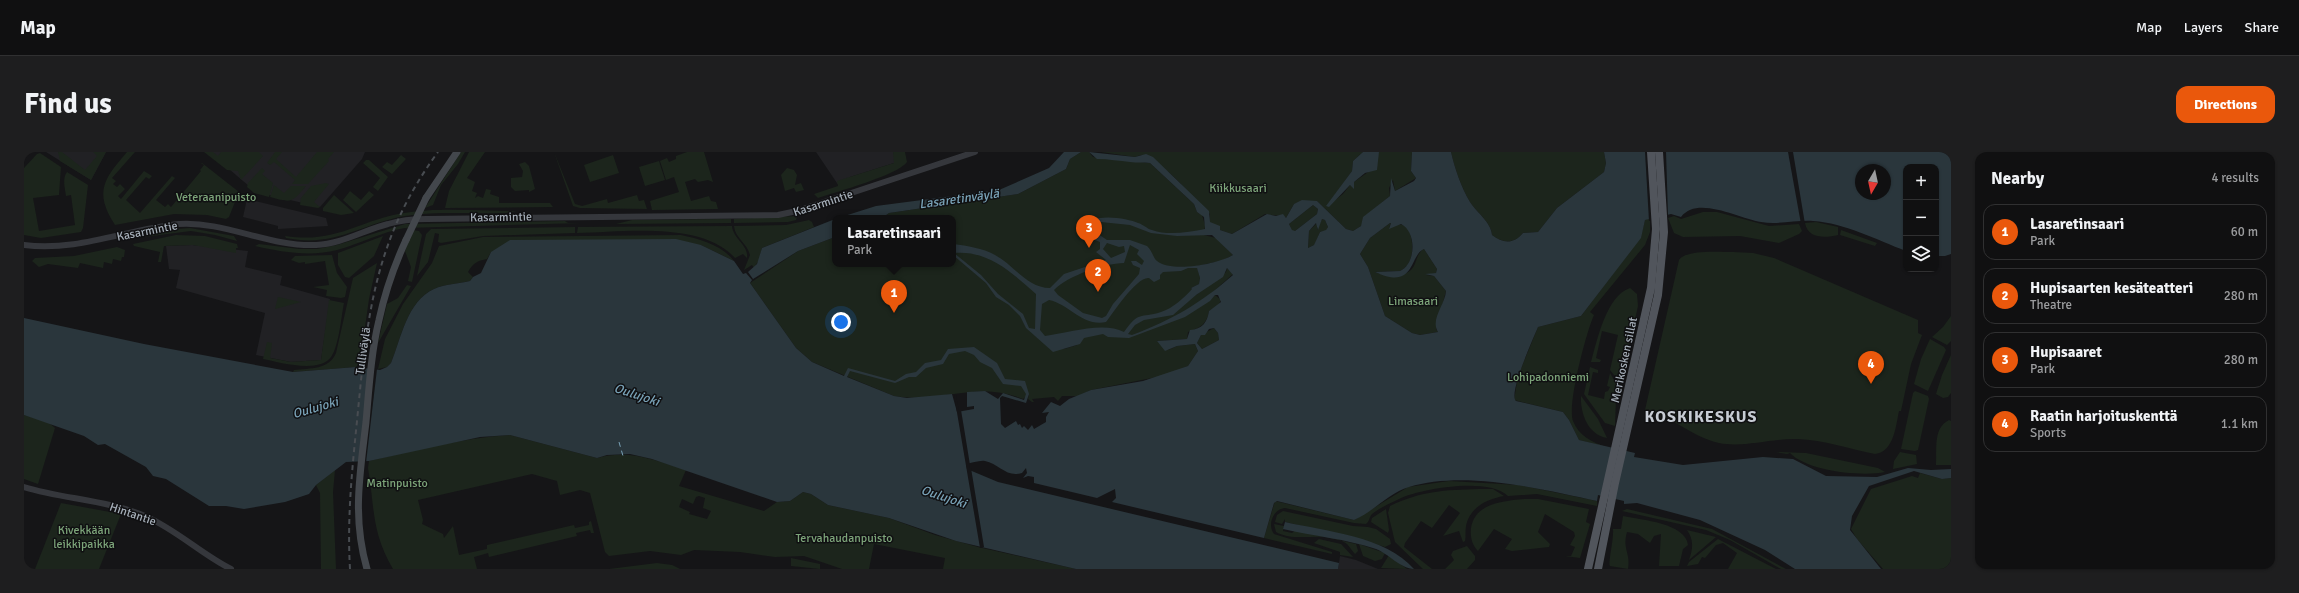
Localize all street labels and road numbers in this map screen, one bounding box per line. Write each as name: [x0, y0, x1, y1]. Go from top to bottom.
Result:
street label: Kasarmintie: [791, 187, 855, 220]
street label: Kasarmintie: [470, 209, 532, 226]
street label: Kasarmintie: [115, 218, 179, 245]
street label: Merikosken sillat: [1608, 316, 1641, 404]
street label: Tulliväylä: [353, 326, 374, 376]
street label: Hintantie: [108, 500, 158, 529]

